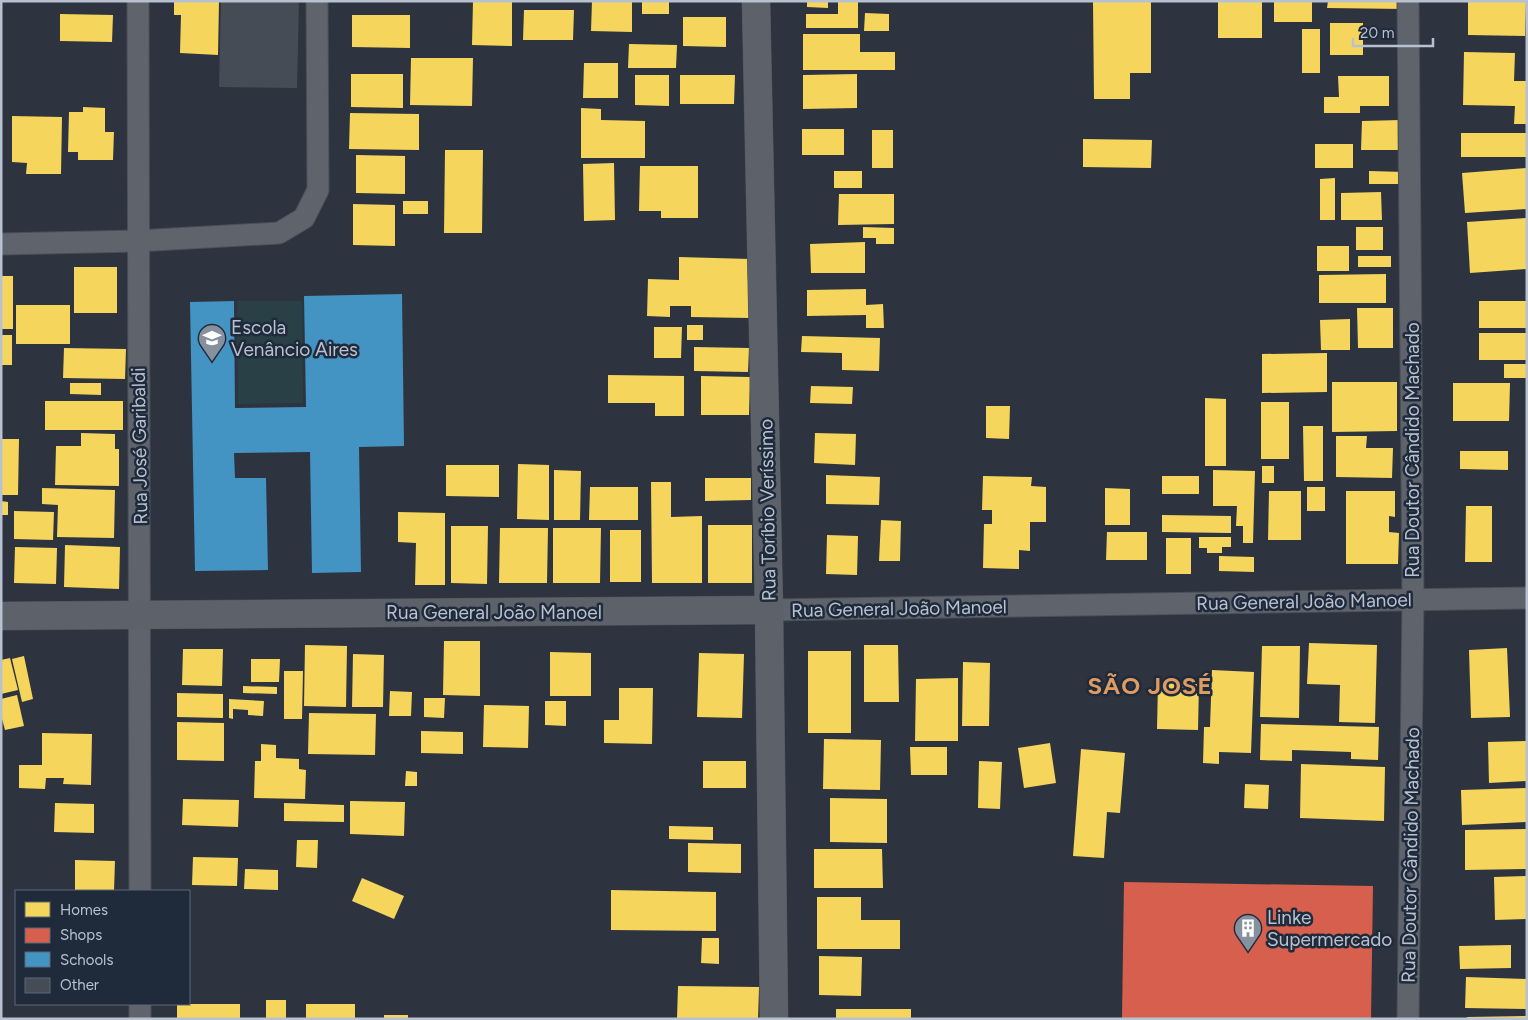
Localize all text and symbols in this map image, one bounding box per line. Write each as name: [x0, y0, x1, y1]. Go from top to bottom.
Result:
scale bar: [1353, 15, 1433, 47]
text: 20 m: [1360, 24, 1394, 42]
place label: Escola Venâncio Aires: [231, 316, 358, 361]
street label: Rua Doutor Cândido Machado: [1401, 322, 1424, 578]
school or university icon: Escola Venâncio Aires: [197, 323, 227, 362]
street label: Rua José Garibaldi: [127, 367, 152, 525]
street label: Rua Toríbio Veríssimo: [754, 419, 781, 601]
street label: Rua General João Manoel: [1196, 588, 1412, 615]
street label: Rua General João Manoel: [791, 595, 1007, 622]
street label: Rua General João Manoel: [386, 601, 602, 624]
district label: SÃO JOSÉ: [1087, 671, 1213, 700]
street label: Rua Doutor Cândido Machado: [1397, 727, 1424, 983]
legend: [15, 890, 190, 1005]
text: Homes: [60, 901, 108, 919]
place label: Linke Supermercado: [1267, 906, 1392, 951]
building icon: Linke Supermercado: [1233, 913, 1263, 952]
text: Shops: [60, 926, 102, 944]
text: Schools: [60, 951, 113, 969]
text: Other: [60, 976, 99, 994]

